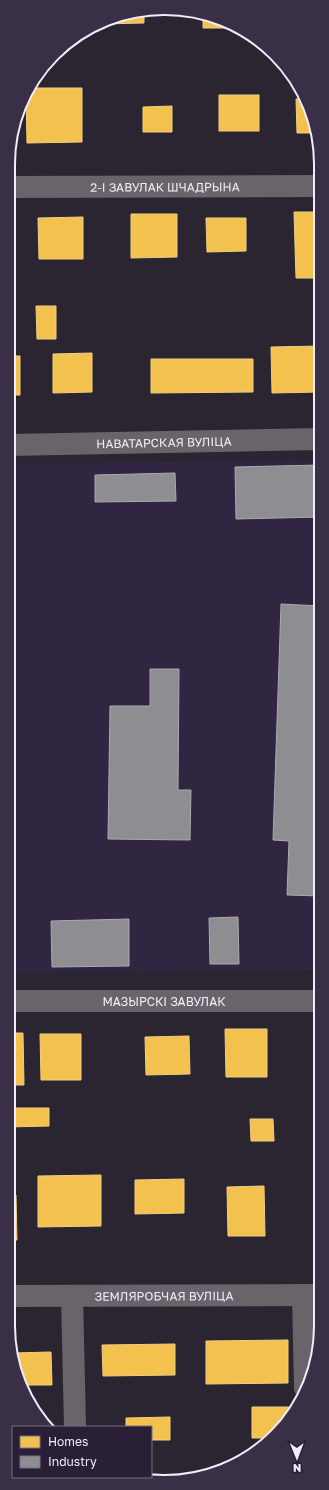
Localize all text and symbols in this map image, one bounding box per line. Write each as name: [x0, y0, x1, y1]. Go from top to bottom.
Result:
street label: 2-І ЗАВУЛАК ШЧАДРЫНА: [90, 179, 240, 194]
street label: НАВАТАРСКАЯ ВУЛІЦА: [96, 433, 232, 451]
street label: МАЗЫРСКІ ЗАВУЛАК: [102, 994, 226, 1009]
street label: ЗЕМЛЯРОБЧАЯ ВУЛІЦА: [94, 1288, 234, 1303]
legend: [12, 1426, 152, 1478]
text: Homes: [48, 1434, 88, 1449]
north arrow: [277, 1438, 317, 1478]
text: Industry: [48, 1454, 97, 1469]
text: N: [293, 1462, 301, 1475]

